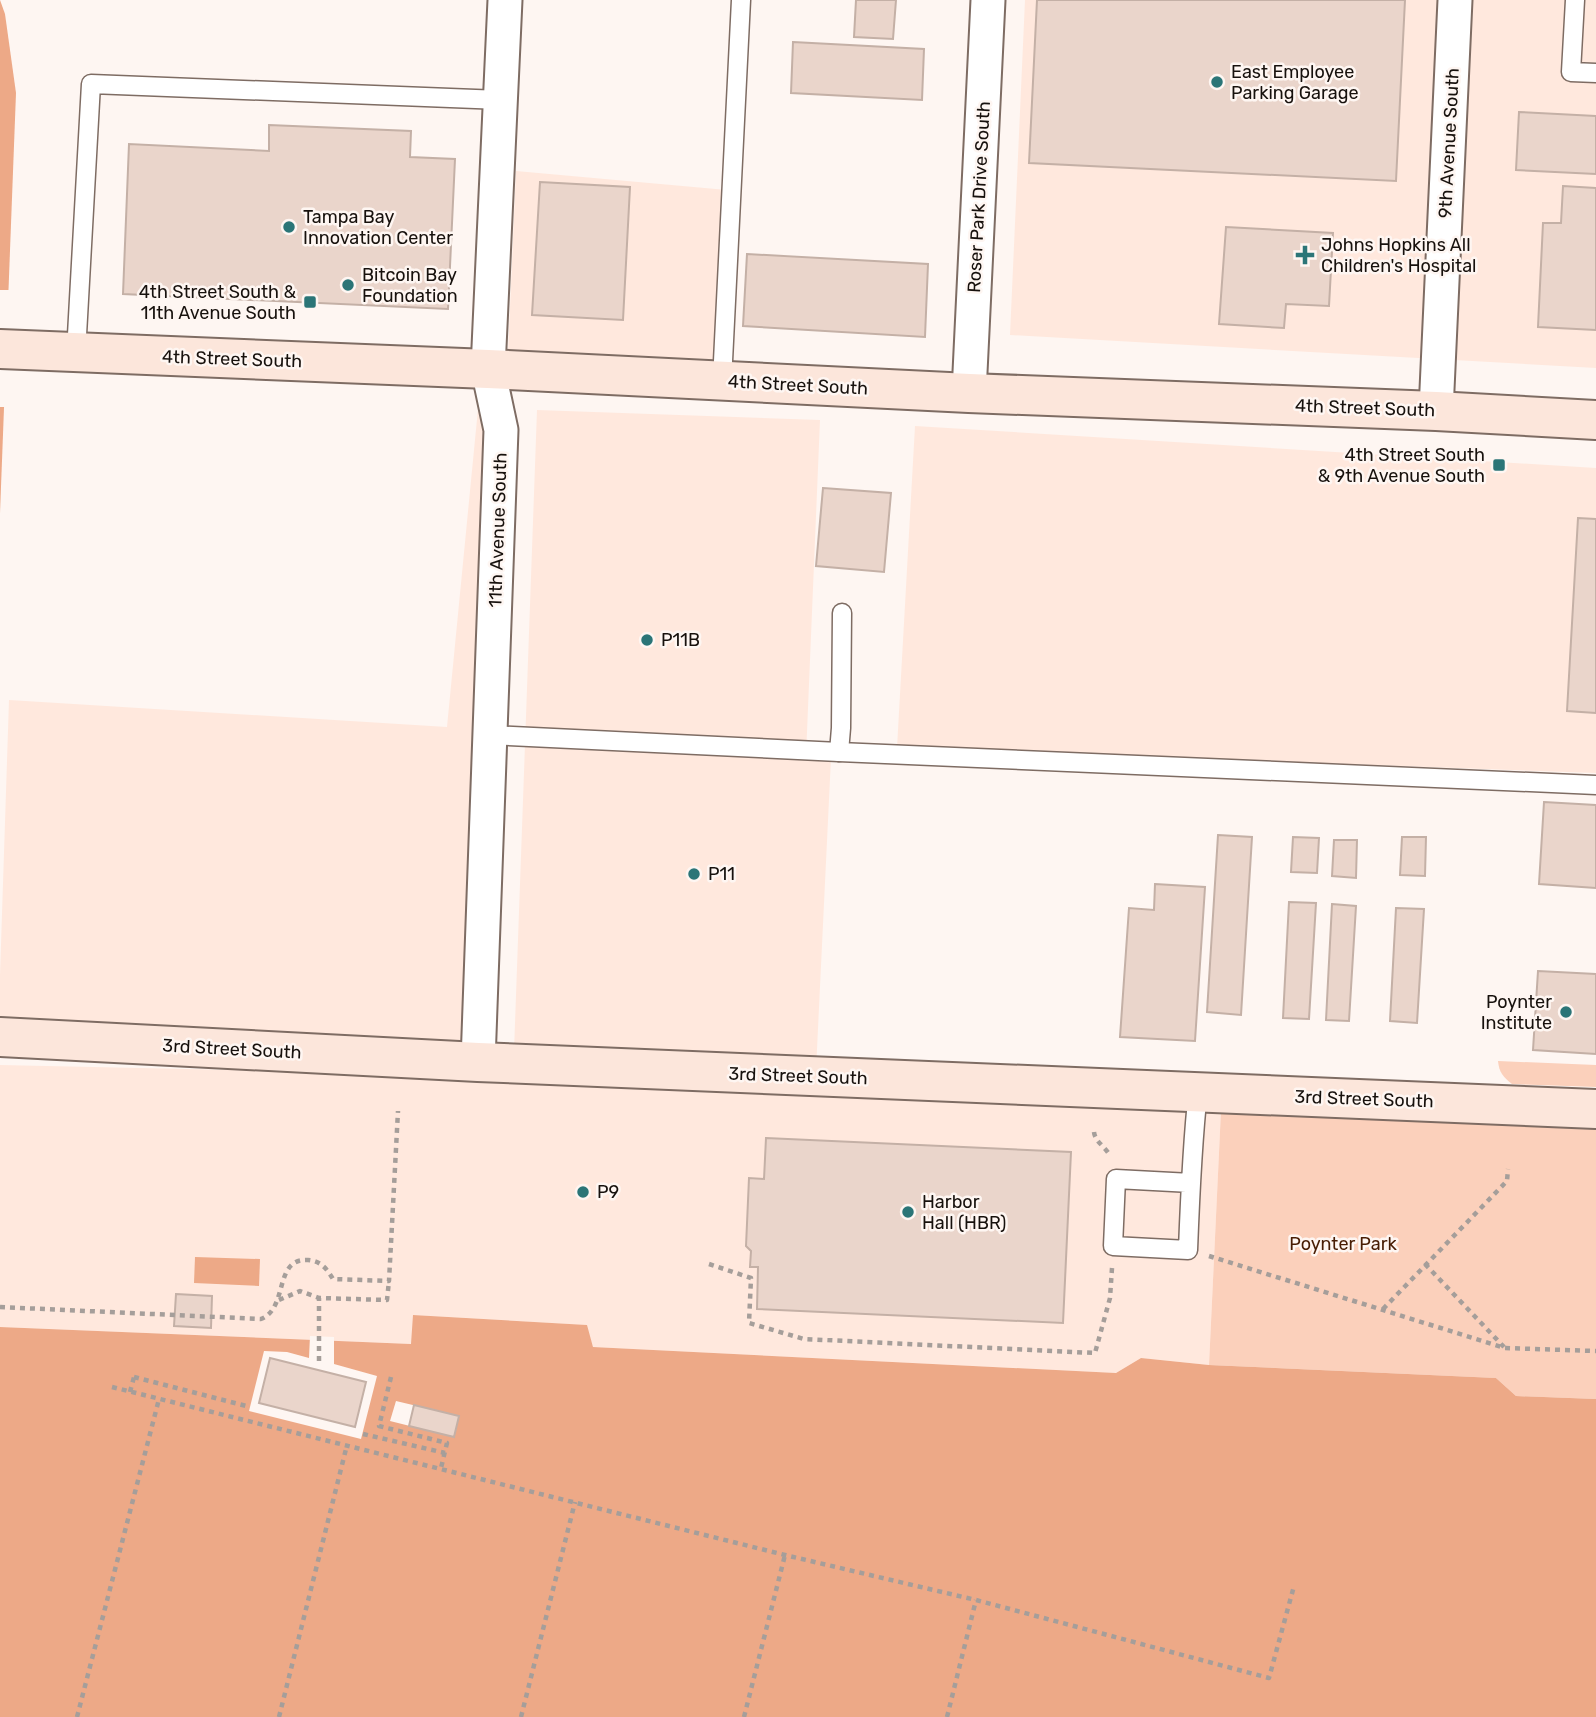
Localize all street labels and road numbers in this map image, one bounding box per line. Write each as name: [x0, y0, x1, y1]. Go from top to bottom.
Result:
street label: 9th Avenue South: [1434, 67, 1464, 219]
street label: Roser Park Drive South: [963, 101, 995, 293]
street label: 4th Street South: [161, 346, 303, 372]
street label: 4th Street South: [727, 370, 869, 400]
street label: 4th Street South: [1294, 395, 1436, 421]
street label: 11th Avenue South: [484, 452, 512, 608]
street label: 3rd Street South: [162, 1034, 302, 1064]
street label: 3rd Street South: [728, 1063, 868, 1089]
street label: 3rd Street South: [1294, 1086, 1434, 1112]

